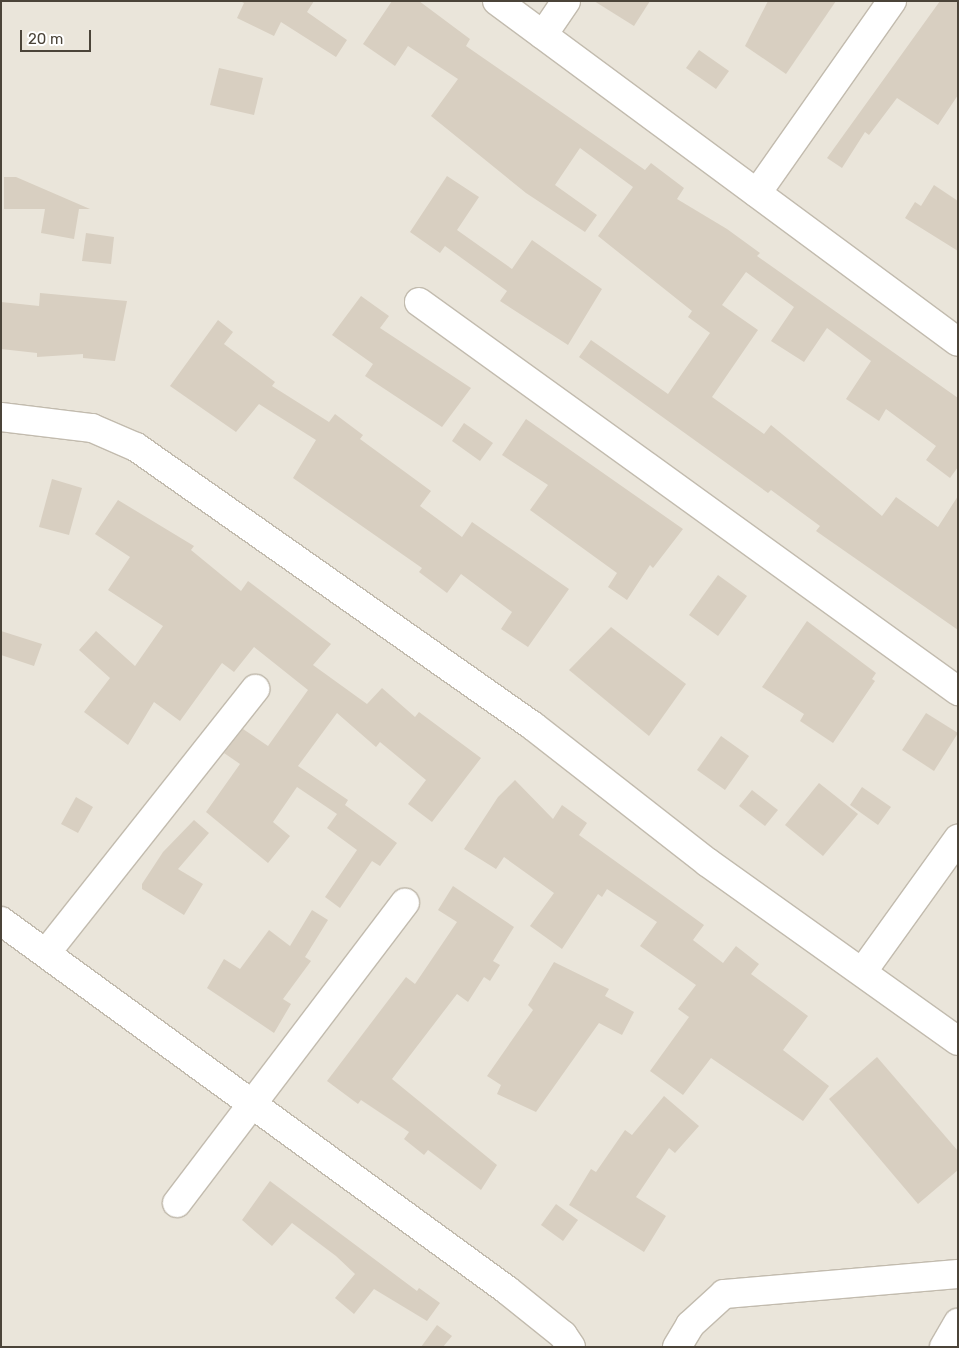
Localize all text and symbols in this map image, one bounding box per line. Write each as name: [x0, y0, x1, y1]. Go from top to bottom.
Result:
scale bar: [22, 20, 94, 52]
text: 20 m: [28, 30, 63, 48]

